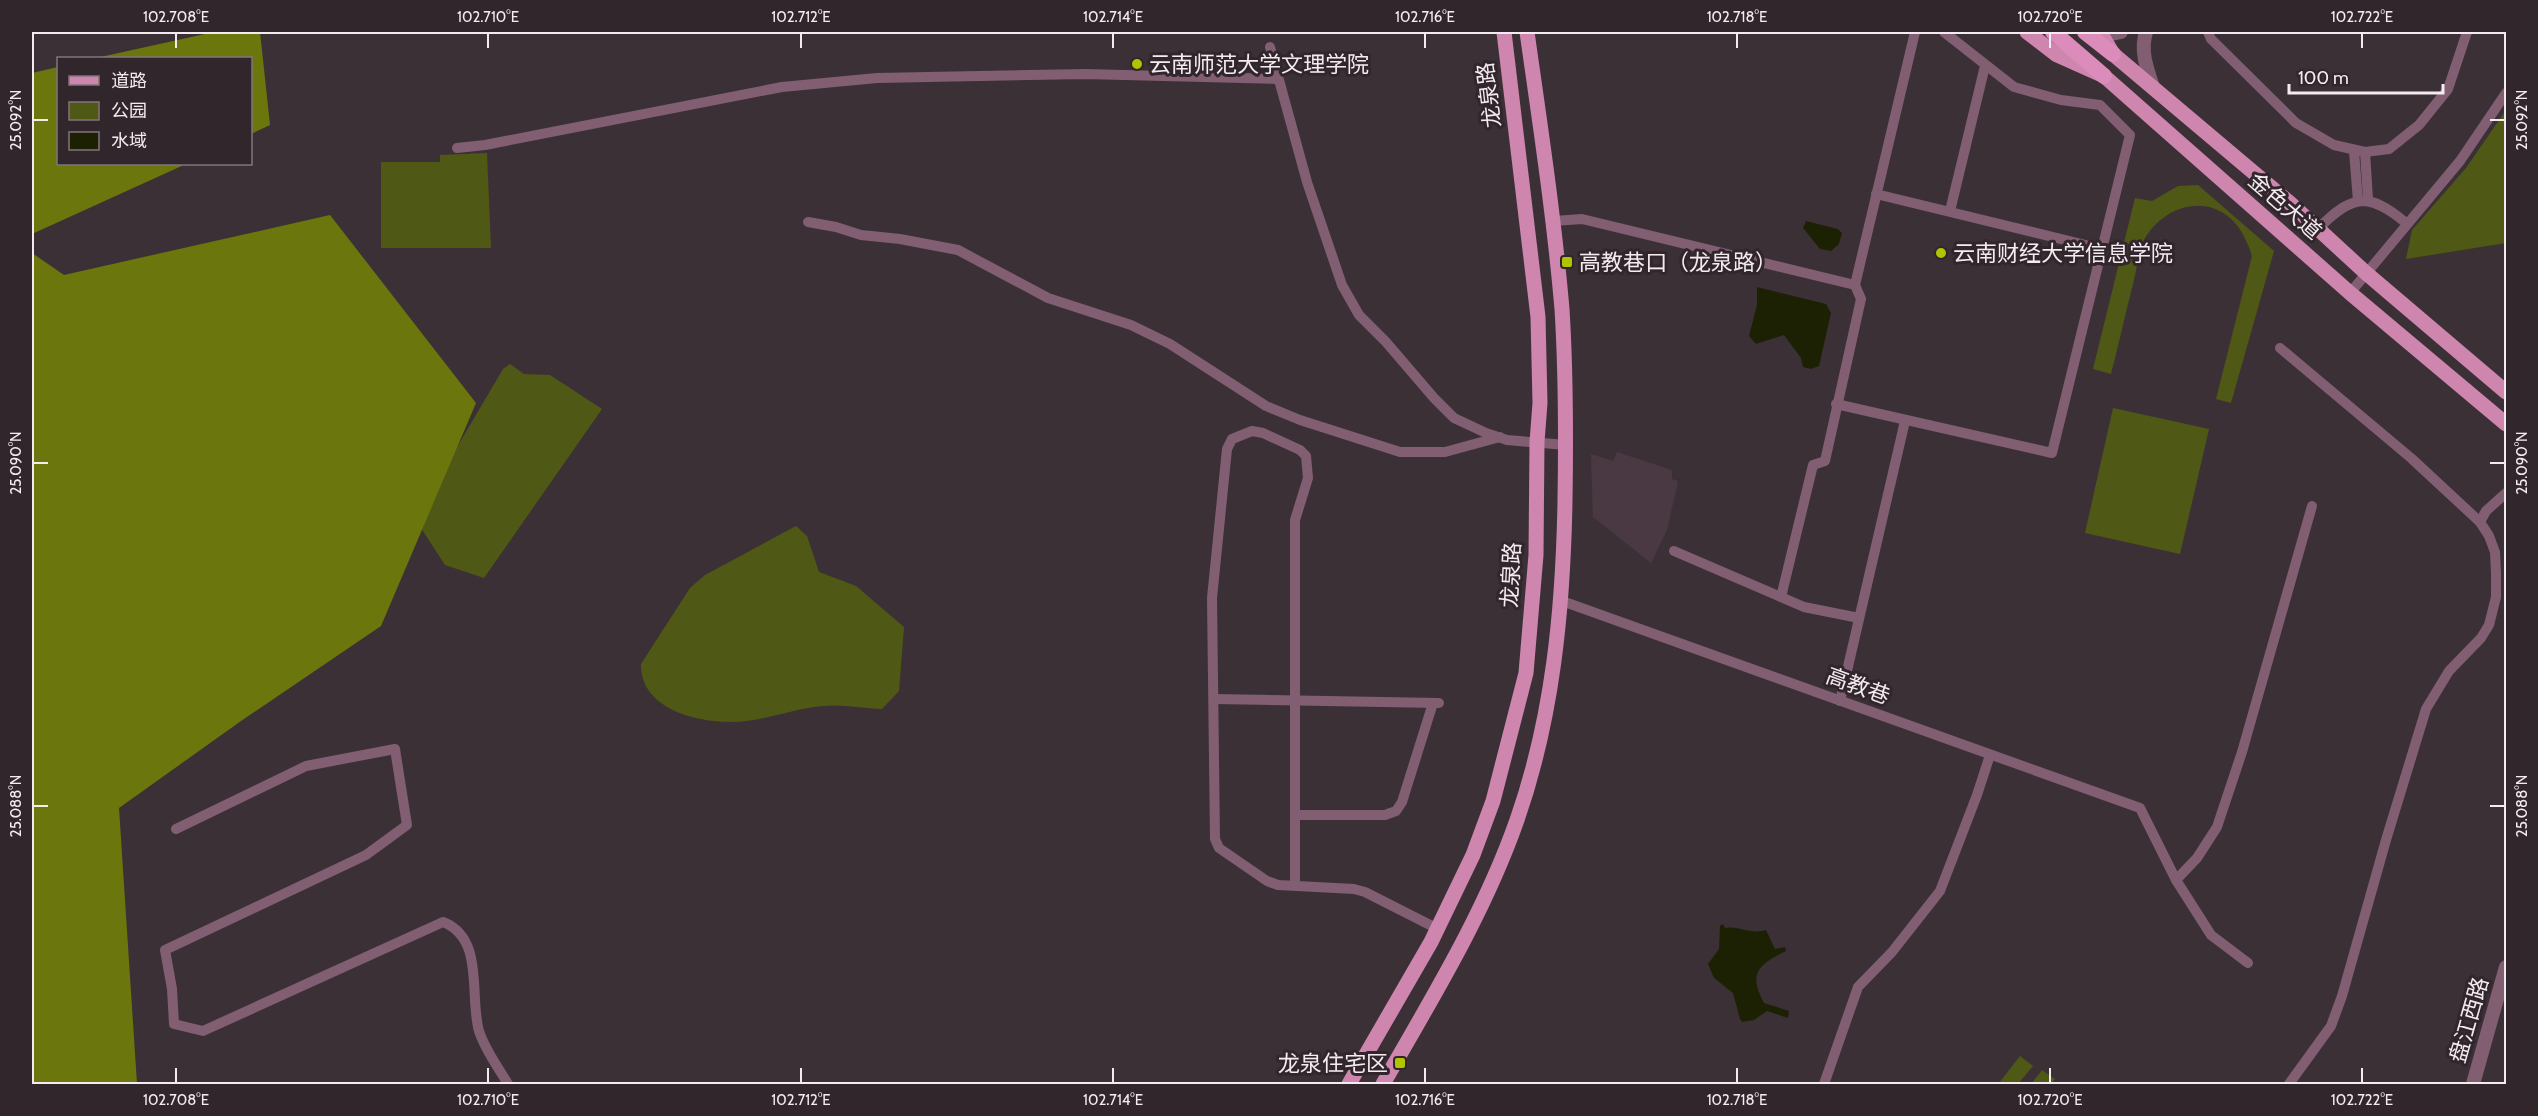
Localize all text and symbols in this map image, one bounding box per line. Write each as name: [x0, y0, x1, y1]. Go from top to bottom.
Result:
text: 102.708°E: [143, 8, 209, 26]
text: 102.710°E: [457, 8, 519, 26]
text: 102.712°E: [771, 8, 831, 26]
text: 102.714°E: [1083, 8, 1143, 26]
text: 102.716°E: [1395, 8, 1455, 26]
text: 102.718°E: [1707, 8, 1767, 26]
text: 102.720°E: [2018, 8, 2082, 26]
text: 102.722°E: [2331, 8, 2393, 26]
place label: 云南师范大学文理学院: [1149, 51, 1369, 78]
legend: [57, 57, 252, 165]
marker: 云南师范大学文理学院: [1130, 57, 1144, 71]
scale bar: [2289, 57, 2444, 95]
street label: 龙泉路: [1472, 61, 1506, 129]
text: 100 m: [2298, 67, 2349, 89]
text: 道路: [111, 70, 147, 92]
text: 25.092°N: [7, 90, 25, 150]
text: 25.092°N: [2513, 90, 2531, 150]
text: 公园: [111, 100, 147, 122]
text: 水域: [111, 130, 147, 152]
street label: 金色大道: [2243, 167, 2327, 245]
place label: 云南财经大学信息学院: [1953, 240, 2173, 267]
marker: 云南财经大学信息学院: [1934, 246, 1948, 260]
place label: 高教巷口（龙泉路）: [1579, 249, 1777, 276]
marker: 高教巷口（龙泉路）: [1560, 255, 1574, 269]
text: 25.090°N: [7, 431, 25, 495]
text: 25.090°N: [2513, 431, 2531, 495]
street label: 龙泉路: [1496, 541, 1526, 609]
street label: 高教巷: [1822, 662, 1894, 710]
text: 25.088°N: [7, 775, 25, 837]
text: 25.088°N: [2513, 775, 2531, 837]
street label: 盘江西路: [2444, 974, 2494, 1066]
place label: 龙泉住宅区: [1278, 1050, 1388, 1077]
marker: 龙泉住宅区: [1393, 1056, 1407, 1070]
text: 102.708°E: [143, 1091, 209, 1109]
text: 102.710°E: [457, 1091, 519, 1109]
text: 102.712°E: [771, 1091, 831, 1109]
text: 102.714°E: [1083, 1091, 1143, 1109]
text: 102.716°E: [1395, 1091, 1455, 1109]
text: 102.718°E: [1707, 1091, 1767, 1109]
text: 102.720°E: [2018, 1091, 2082, 1109]
text: 102.722°E: [2331, 1091, 2393, 1109]

